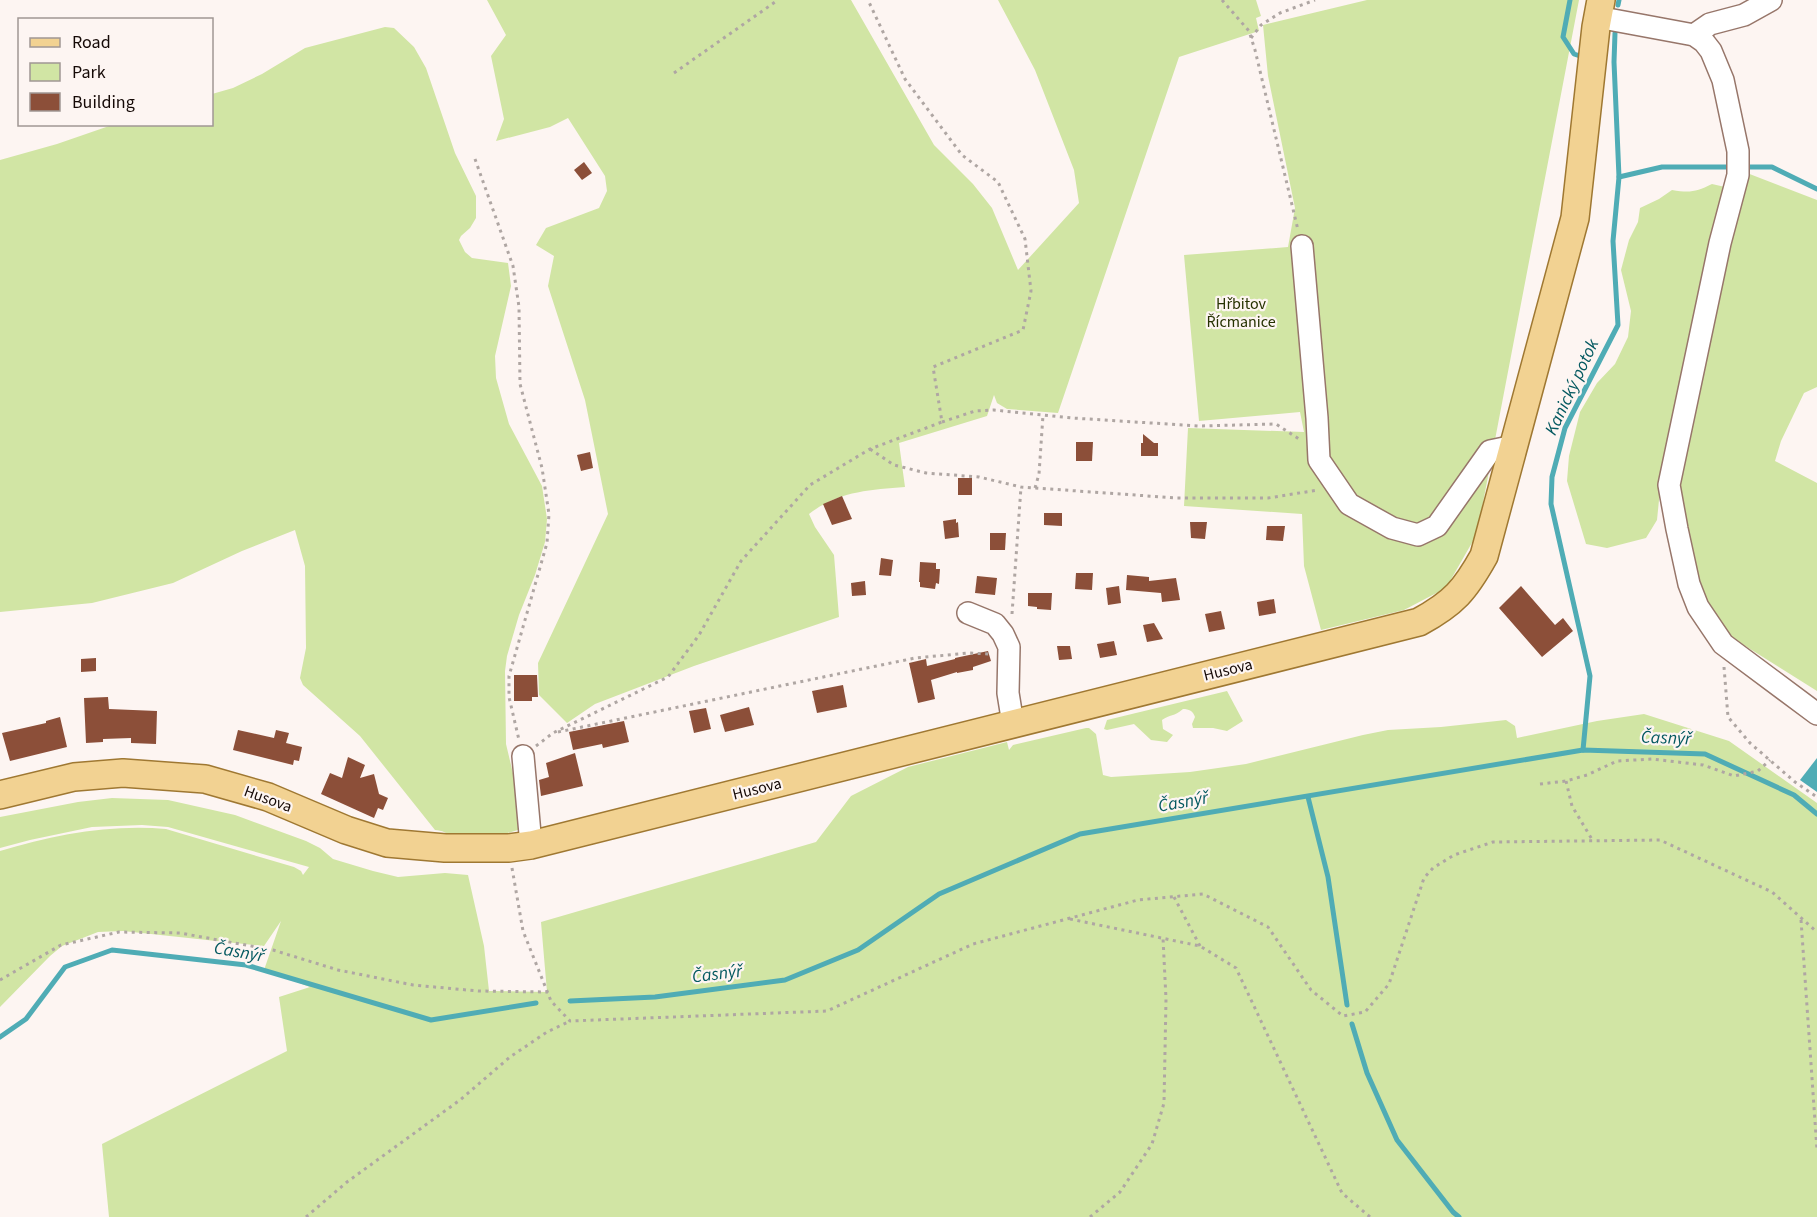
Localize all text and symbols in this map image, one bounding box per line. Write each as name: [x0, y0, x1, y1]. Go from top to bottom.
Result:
legend: [18, 18, 213, 126]
text: Road: [72, 30, 111, 55]
text: Park: [72, 60, 106, 85]
text: Building: [72, 90, 135, 115]
park label: Hřbitov Řícmanice: [1206, 293, 1276, 333]
water label: Kanický potok: [1539, 334, 1605, 439]
street label: Husova: [1201, 653, 1255, 687]
water label: Časnýř: [1640, 725, 1694, 751]
street label: Husova: [730, 772, 784, 806]
street label: Husova: [241, 780, 295, 818]
water label: Časnýř: [1156, 785, 1213, 819]
water label: Časnýř: [212, 935, 269, 969]
water label: Časnýř: [690, 958, 746, 989]

